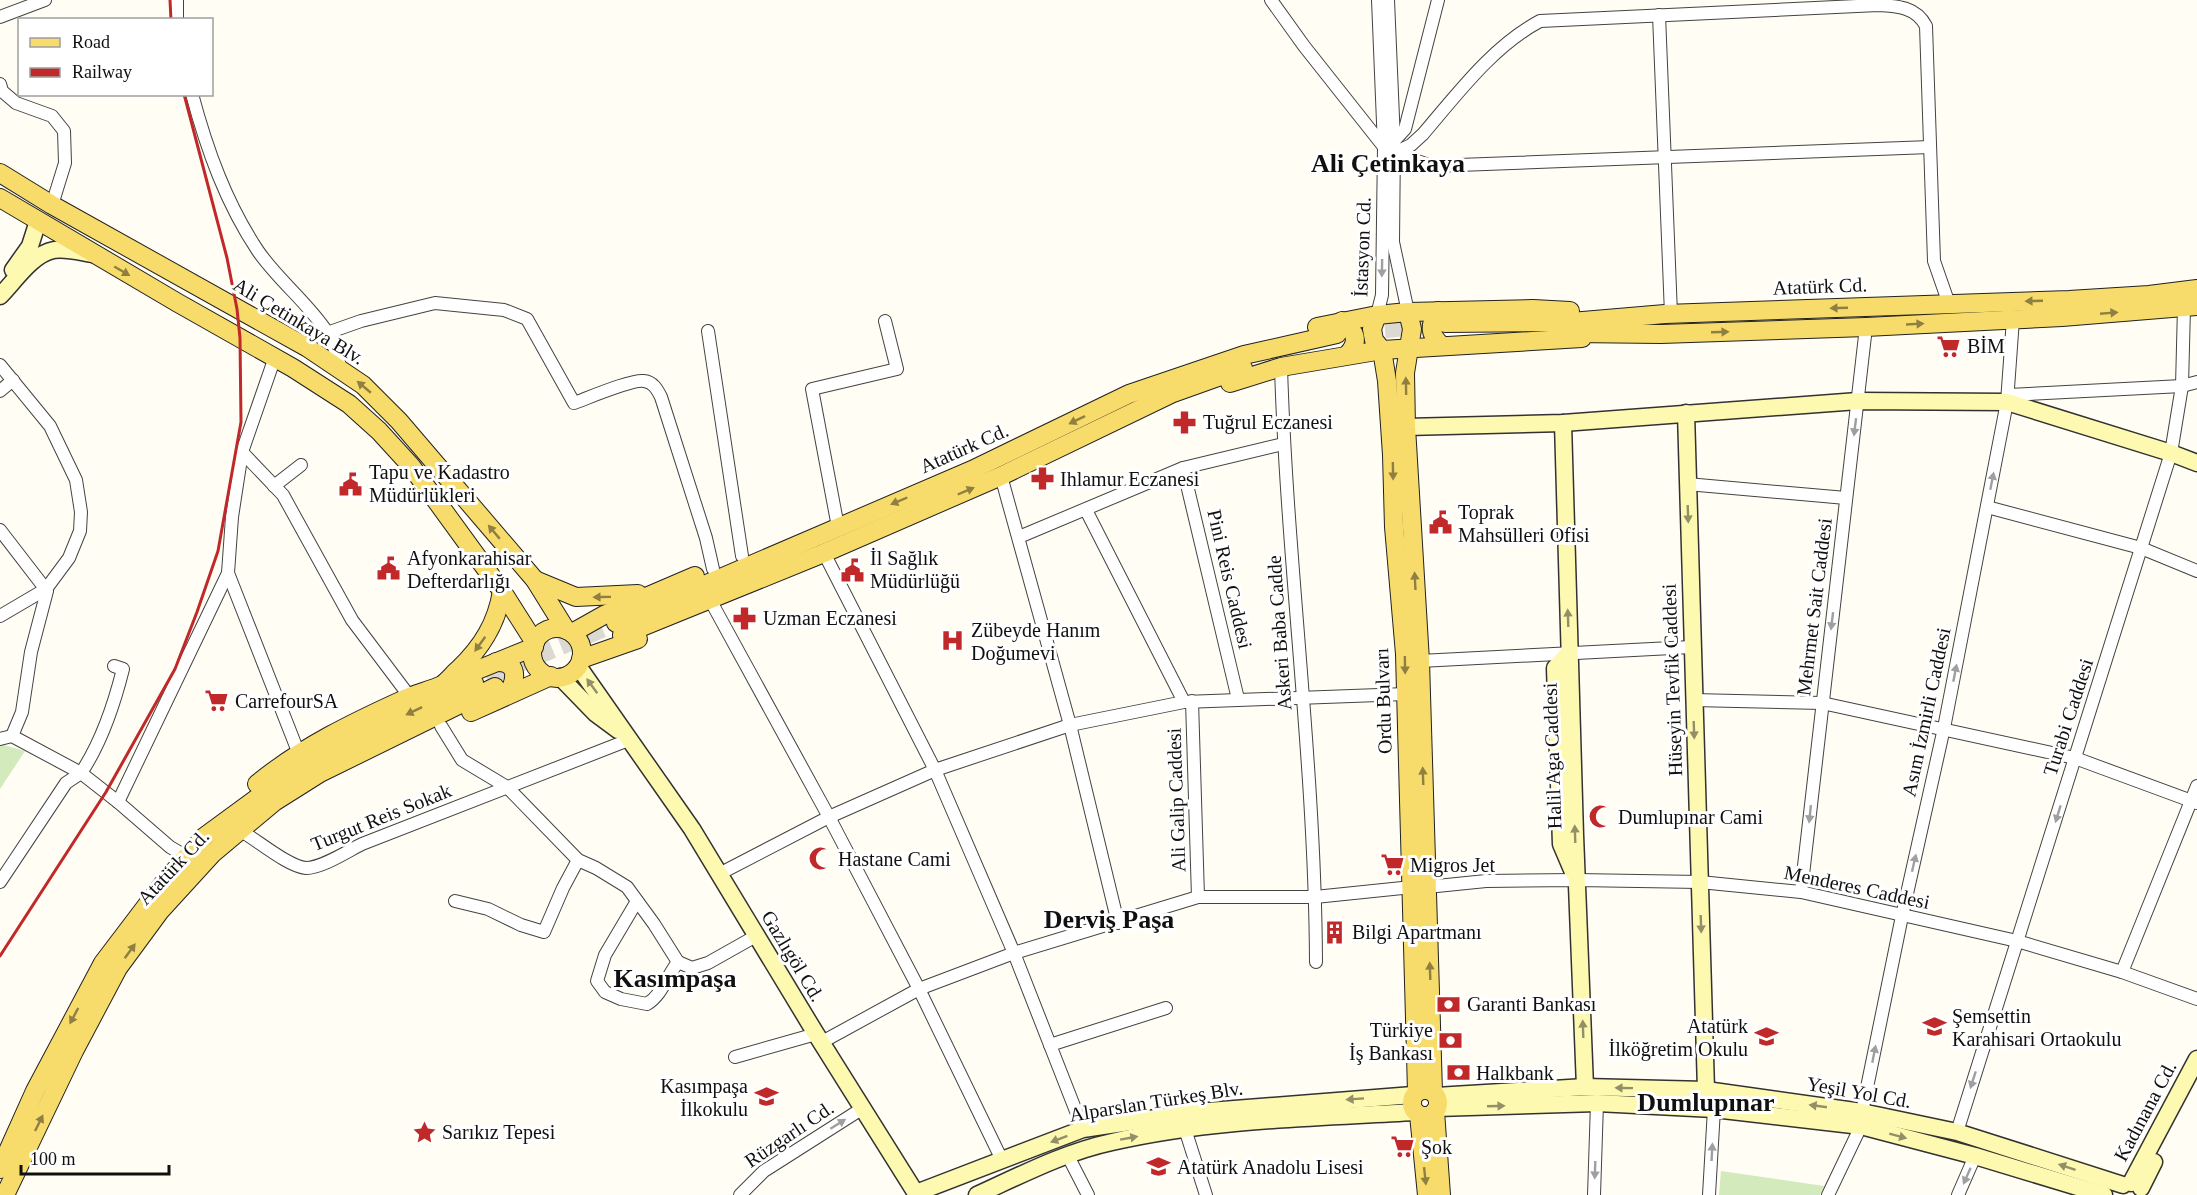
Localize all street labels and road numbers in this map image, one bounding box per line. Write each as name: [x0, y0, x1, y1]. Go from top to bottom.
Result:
street label: İstasyon Cd.: [1349, 197, 1376, 297]
street label: Ali Çetinkaya Blv.: [229, 273, 369, 370]
street label: Atatürk Cd.: [1772, 273, 1868, 299]
street label: Atatürk Cd.: [916, 419, 1012, 477]
street label: Pini Reis Caddesi: [1203, 507, 1257, 651]
street label: Mehrmet Sait Caddesi: [1792, 516, 1836, 697]
street label: Askeri Baba Cadde: [1263, 555, 1295, 711]
street label: Hüseyin Tevfik Caddesi: [1658, 583, 1687, 777]
street label: Asım İzmirli Caddesi: [1897, 625, 1955, 799]
street label: Ordu Bulvarı: [1370, 647, 1396, 754]
street label: Turabi Caddesi: [2039, 655, 2097, 778]
street label: Halil Aga Caddesi: [1538, 682, 1567, 830]
street label: Ali Galip Caddesi: [1162, 727, 1191, 873]
street label: Turgut Reis Sokak: [308, 779, 455, 856]
street label: Atatürk Cd.: [133, 825, 213, 909]
street label: Menderes Caddesi: [1782, 861, 1932, 913]
street label: Gazlıgöl Cd.: [756, 907, 829, 1006]
street label: Kadınana Cd.: [2109, 1057, 2181, 1165]
street label: Yeşil Yol Cd.: [1805, 1072, 1913, 1113]
street label: Alparslan Türkeş Blv.: [1068, 1076, 1245, 1127]
street label: Rüzgarlı Cd.: [740, 1096, 838, 1173]

